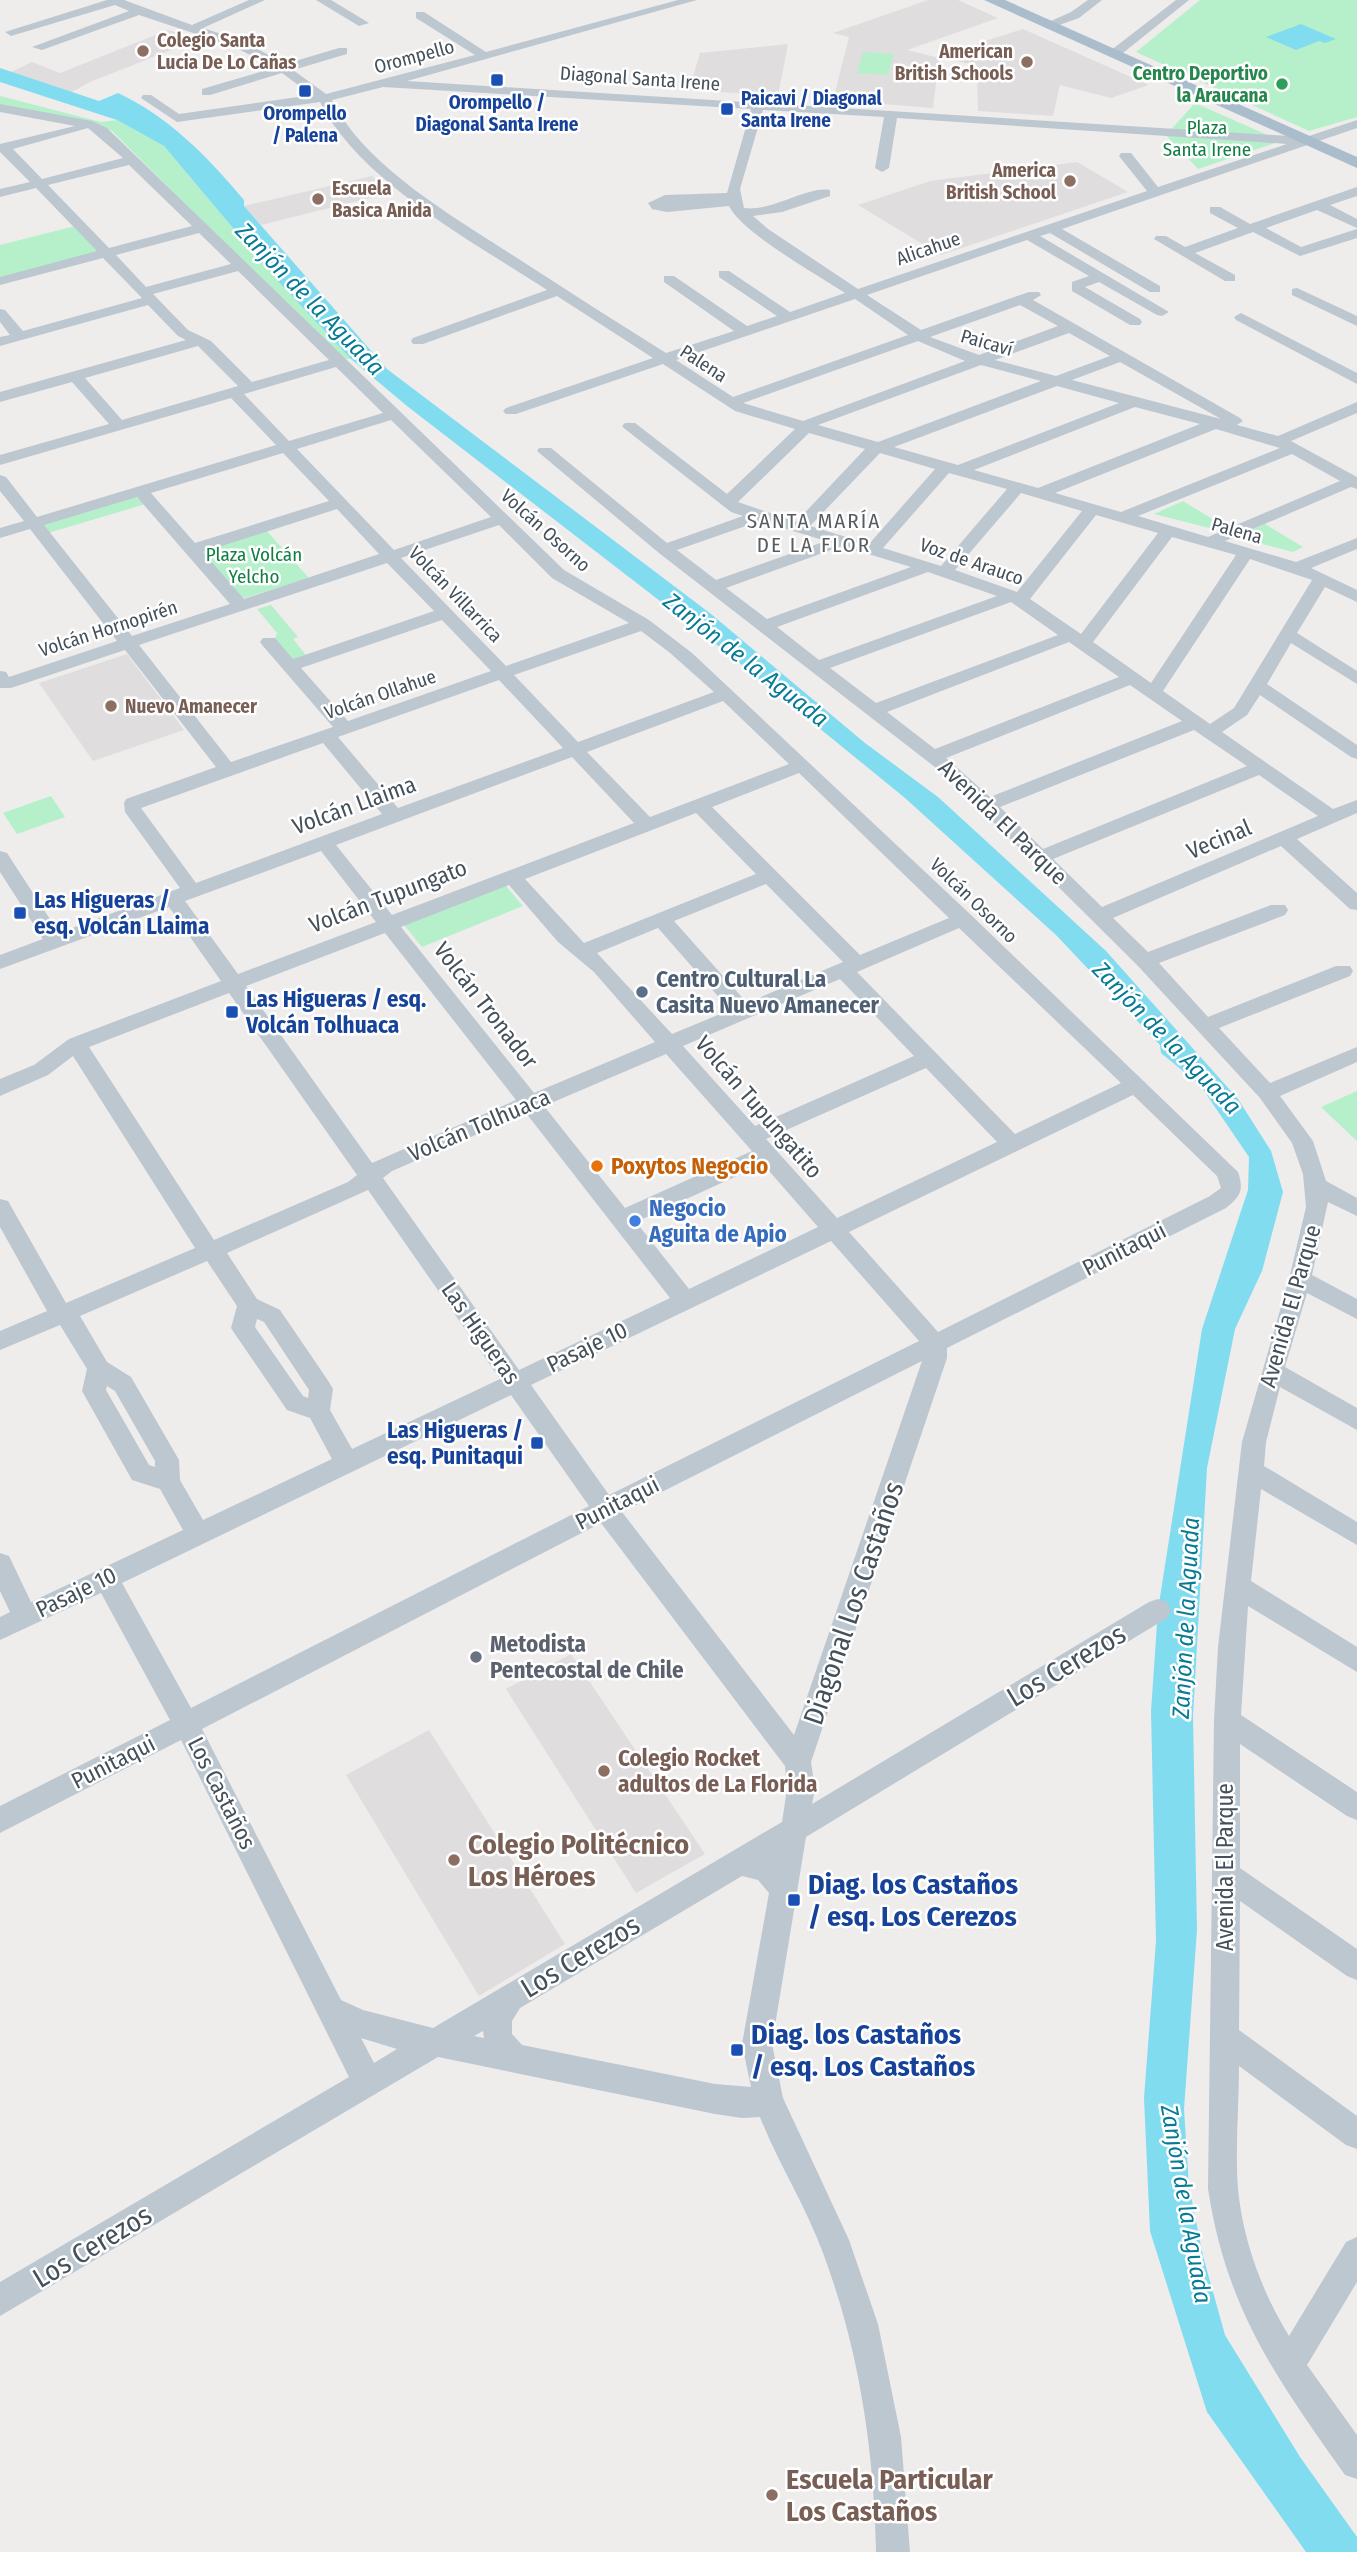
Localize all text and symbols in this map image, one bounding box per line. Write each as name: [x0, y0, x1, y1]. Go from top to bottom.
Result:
place label: Colegio Santa Lucia De Lo Cañas: [157, 29, 297, 74]
street label: Orompello: [372, 35, 457, 78]
place label: American British Schools: [895, 40, 1014, 85]
marker: Colegio Santa Lucia De Lo Cañas: [135, 43, 151, 59]
marker: American British Schools: [1019, 54, 1035, 70]
street label: Diagonal Santa Irene: [559, 61, 721, 96]
place label: Centro Deportivo la Araucana: [1133, 62, 1268, 107]
marker: Orompello / Diagonal Santa Irene: [489, 72, 505, 88]
marker: Centro Deportivo la Araucana: [1274, 76, 1290, 92]
marker: Orompello / Palena: [297, 83, 313, 99]
place label: Paicavi / Diagonal Santa Irene: [741, 87, 883, 132]
place label: Orompello / Diagonal Santa Irene: [416, 91, 579, 136]
marker: Paicavi / Diagonal Santa Irene: [719, 101, 735, 117]
place label: Orompello / Palena: [263, 102, 347, 147]
park label: Plaza Santa Irene: [1163, 116, 1251, 161]
place label: America British School: [946, 159, 1057, 204]
marker: America British School: [1062, 173, 1078, 189]
place label: Escuela Basica Anida: [332, 177, 432, 222]
marker: Escuela Basica Anida: [310, 191, 326, 207]
water label: Zanjón de la Aguada: [229, 216, 390, 381]
street label: Alicahue: [893, 227, 963, 270]
street label: Paicaví: [958, 324, 1016, 361]
street label: Palena: [676, 340, 732, 387]
street label: Volcán Osorno: [496, 484, 595, 577]
district label: SANTA MARÍA DE LA FLOR: [747, 508, 881, 558]
street label: Palena: [1209, 512, 1265, 549]
street label: Voz de Arauco: [917, 533, 1027, 590]
street label: Volcán Villarrica: [404, 541, 507, 647]
park label: Plaza Volcán Yelcho: [206, 543, 302, 588]
water label: Zanjón de la Aguada: [657, 586, 834, 733]
street label: Volcán Hornopirén: [36, 595, 180, 662]
street label: Volcán Ollahue: [321, 665, 439, 724]
place label: Nuevo Amanecer: [125, 695, 258, 718]
marker: Nuevo Amanecer: [103, 698, 119, 714]
street label: Avenida El Parque: [933, 754, 1073, 890]
street label: Volcán Llaima: [288, 770, 420, 840]
street label: Vecinal: [1183, 813, 1255, 865]
street label: Volcán Tupungato: [305, 853, 471, 939]
street label: Volcán Osorno: [925, 853, 1022, 948]
place label: Las Higueras / esq. Volcán Llaima: [34, 886, 209, 940]
marker: Las Higueras / esq. Volcán Llaima: [12, 905, 28, 921]
street label: Volcán Tronador: [428, 936, 544, 1074]
water label: Zanjón de la Aguada: [1086, 955, 1247, 1120]
place label: Centro Cultural La Casita Nuevo Amanecer: [656, 965, 880, 1019]
marker: Centro Cultural La Casita Nuevo Amanecer: [634, 984, 650, 1000]
place label: Las Higueras / esq. Volcán Tolhuaca: [245, 985, 426, 1039]
marker: Las Higueras / esq. Volcán Tolhuaca: [224, 1004, 240, 1020]
street label: Volcán Tupungatito: [689, 1030, 829, 1184]
street label: Volcán Tolhuaca: [404, 1083, 554, 1167]
place label: Poxytos Negocio: [611, 1152, 768, 1180]
marker: Poxytos Negocio: [589, 1158, 605, 1174]
place label: Negocio Aguita de Apio: [648, 1194, 787, 1248]
marker: Negocio Aguita de Apio: [627, 1213, 643, 1229]
street label: Punitaqui: [1077, 1216, 1171, 1282]
street label: Avenida El Parque: [1253, 1221, 1327, 1391]
street label: Las Higueras: [436, 1277, 527, 1390]
street label: Pasaje 10: [542, 1316, 632, 1378]
place label: Las Higueras / esq. Punitaqui: [387, 1416, 523, 1470]
marker: Las Higueras / esq. Punitaqui: [529, 1435, 545, 1451]
street label: Punitaqui: [570, 1470, 664, 1536]
street label: Diagonal Los Castaños: [796, 1477, 911, 1729]
water label: Zanjón de la Aguada: [1167, 1517, 1205, 1720]
street label: Pasaje 10: [31, 1561, 121, 1623]
street label: Los Cerezos: [1001, 1617, 1132, 1714]
place label: Metodista Pentecostal de Chile: [490, 1630, 684, 1684]
marker: Metodista Pentecostal de Chile: [468, 1649, 484, 1665]
street label: Punitaqui: [66, 1729, 160, 1795]
street label: Los Castaños: [182, 1732, 262, 1854]
place label: Colegio Rocket adultos de La Florida: [618, 1744, 817, 1798]
marker: Colegio Rocket adultos de La Florida: [596, 1763, 612, 1779]
street label: Avenida El Parque: [1211, 1783, 1239, 1951]
place label: Colegio Politécnico Los Héroes: [468, 1828, 689, 1893]
marker: Colegio Politécnico Los Héroes: [446, 1852, 462, 1868]
place label: Diag. los Castaños / esq. Los Cerezos: [808, 1868, 1018, 1933]
marker: Diag. los Castaños / esq. Los Cerezos: [786, 1892, 802, 1908]
street label: Los Cerezos: [515, 1908, 646, 2005]
place label: Diag. los Castaños / esq. Los Castaños: [751, 2018, 975, 2083]
marker: Diag. los Castaños / esq. Los Castaños: [729, 2042, 745, 2058]
water label: Zanjón de la Aguada: [1155, 2101, 1217, 2306]
street label: Los Cerezos: [27, 2198, 158, 2295]
place label: Escuela Particular Los Castaños: [786, 2463, 993, 2528]
marker: Escuela Particular Los Castaños: [764, 2487, 780, 2503]

